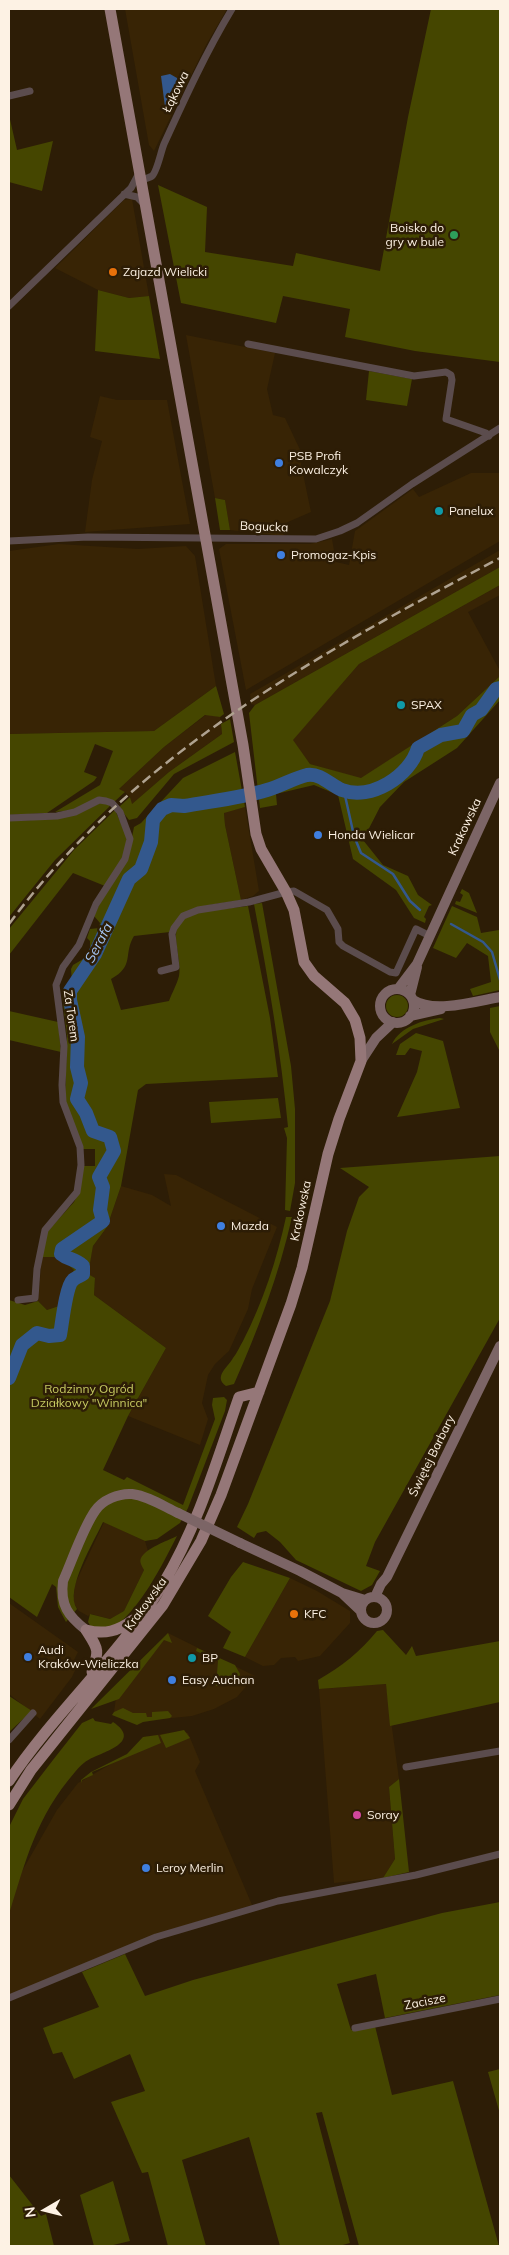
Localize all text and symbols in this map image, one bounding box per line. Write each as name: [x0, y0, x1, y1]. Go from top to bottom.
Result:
street label: Łąkowa: [160, 69, 192, 115]
place label: Boisko do gry w bule: [385, 221, 444, 249]
marker: Boisko do gry w bule: [448, 229, 460, 241]
place label: Zajazd Wielicki: [123, 265, 207, 279]
marker: Zajazd Wielicki: [107, 266, 119, 278]
place label: PSB Profi Kowalczyk: [289, 449, 348, 477]
marker: PSB Profi Kowalczyk: [273, 457, 285, 469]
place label: Panelux: [449, 504, 493, 518]
marker: Panelux: [433, 505, 445, 517]
street label: Bogucka: [240, 519, 288, 535]
place label: Promogaz-Kpis: [291, 548, 376, 562]
marker: Promogaz-Kpis: [275, 549, 287, 561]
place label: SPAX: [411, 698, 442, 712]
marker: SPAX: [395, 699, 407, 711]
street label: Krakowska: [445, 796, 485, 858]
place label: Honda Wielicar: [328, 828, 414, 842]
marker: Honda Wielicar: [312, 829, 324, 841]
water label: Serafa: [82, 920, 116, 966]
street label: Za Torem: [60, 989, 82, 1043]
street label: Krakowska: [288, 1179, 314, 1243]
place label: Mazda: [231, 1219, 269, 1233]
marker: Mazda: [215, 1220, 227, 1232]
park label: Rodzinny Ogród Działkowy "Winnica": [31, 1382, 147, 1410]
street label: Świętej Barbary: [406, 1413, 458, 1499]
street label: Krakowska: [122, 1575, 170, 1633]
place label: KFC: [304, 1607, 326, 1621]
marker: KFC: [288, 1608, 300, 1620]
place label: Audi Kraków-Wieliczka: [38, 1643, 139, 1671]
marker: Audi Kraków-Wieliczka: [22, 1651, 34, 1663]
place label: BP: [202, 1651, 218, 1665]
marker: BP: [186, 1652, 198, 1664]
place label: Easy Auchan: [182, 1673, 254, 1687]
marker: Easy Auchan: [166, 1674, 178, 1686]
place label: Soray: [367, 1808, 399, 1822]
marker: Soray: [351, 1809, 363, 1821]
place label: Leroy Merlin: [156, 1861, 223, 1875]
marker: Leroy Merlin: [140, 1862, 152, 1874]
street label: Zacisze: [403, 1991, 447, 2013]
north arrow: [20, 2185, 70, 2235]
text: N: [20, 2206, 40, 2219]

